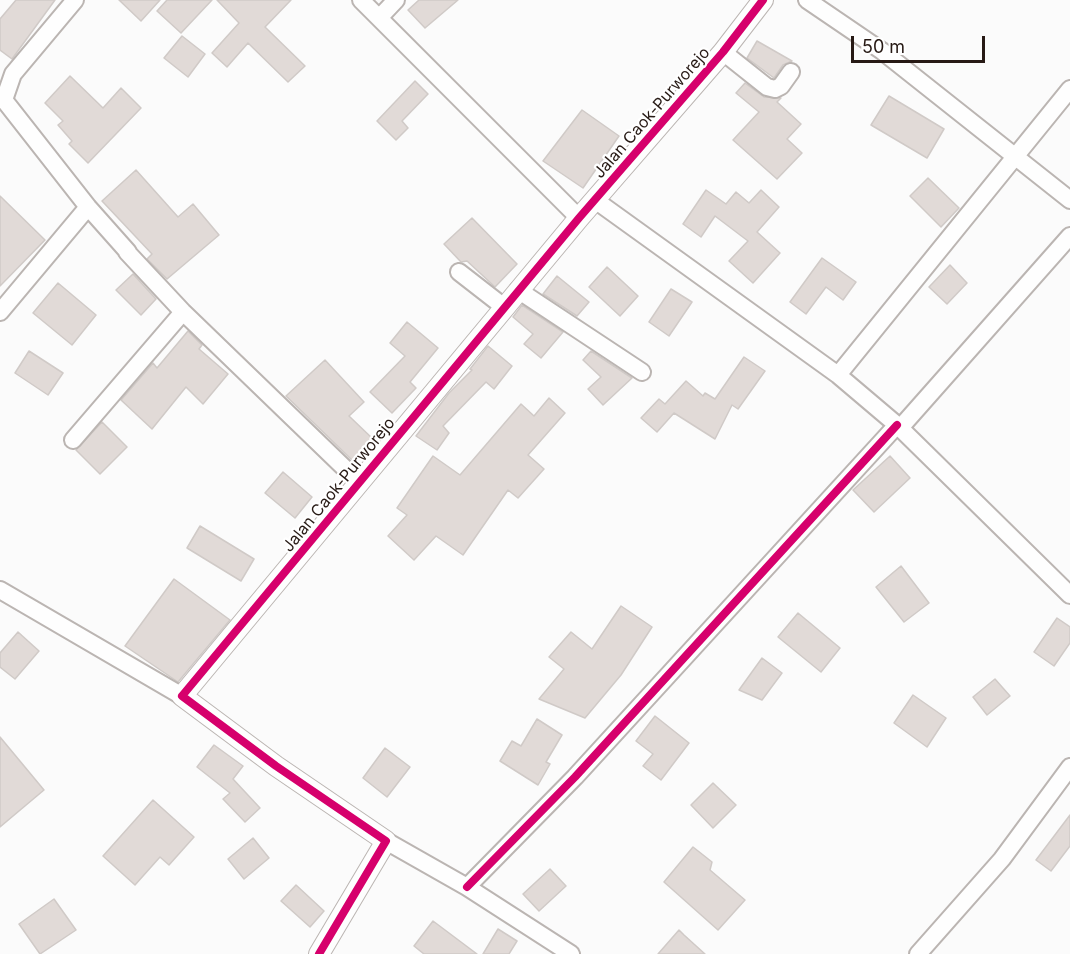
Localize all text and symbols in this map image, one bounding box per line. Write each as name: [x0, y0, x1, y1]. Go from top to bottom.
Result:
scale bar: [854, 24, 988, 62]
text: 50 m: [862, 36, 905, 57]
street label: Jalan Caok-Purworejo: [590, 44, 714, 182]
street label: Jalan Caok-Purworejo: [279, 414, 399, 556]

